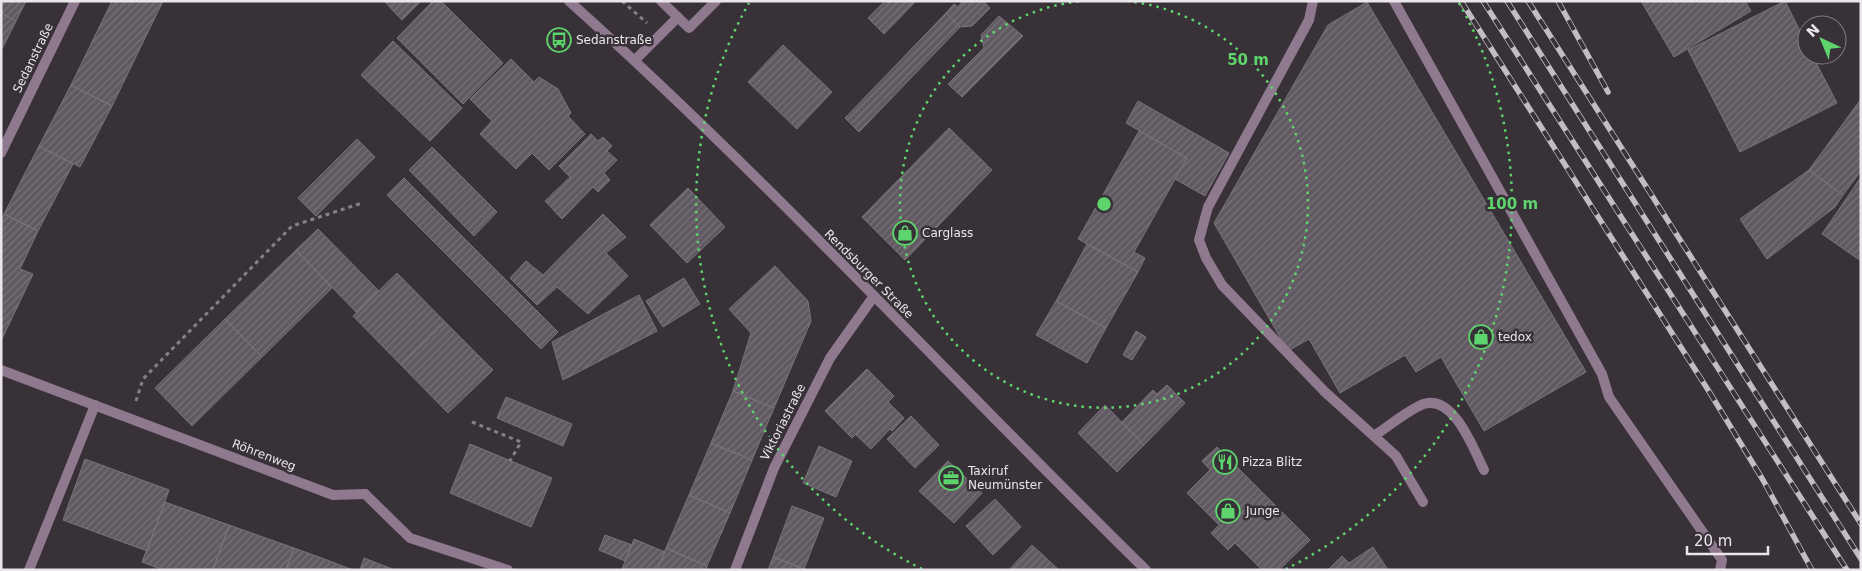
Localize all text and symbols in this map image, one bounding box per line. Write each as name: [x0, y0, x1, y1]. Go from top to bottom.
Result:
north arrow: [1797, 15, 1847, 65]
street label: Sedanstraße: [10, 21, 56, 95]
text: N: [1803, 21, 1823, 40]
bus stop icon: Sedanstraße: [546, 27, 572, 53]
place label: Sedanstraße: [576, 33, 652, 47]
text: 50 m: [1227, 51, 1269, 69]
centre of rings: [1095, 195, 1113, 213]
text: 100 m: [1486, 195, 1538, 213]
shop icon: Carglass: [892, 220, 918, 246]
place label: Carglass: [922, 226, 973, 240]
street label: Rendsburger Straße: [822, 227, 916, 321]
shop icon: tedox: [1468, 324, 1494, 350]
place label: tedox: [1498, 330, 1532, 344]
street label: Viktoriastraße: [758, 381, 808, 463]
street label: Röhrenweg: [230, 436, 298, 474]
restaurant icon: Pizza Blitz: [1212, 449, 1238, 475]
place label: Pizza Blitz: [1242, 455, 1302, 469]
place label: Taxiruf Neumünster: [967, 464, 1042, 492]
office icon: Taxiruf Neumünster: [938, 465, 964, 491]
shop icon: Junge: [1215, 498, 1241, 524]
place label: Junge: [1245, 504, 1280, 518]
scale bar: [1687, 524, 1768, 556]
text: 20 m: [1694, 532, 1732, 550]

